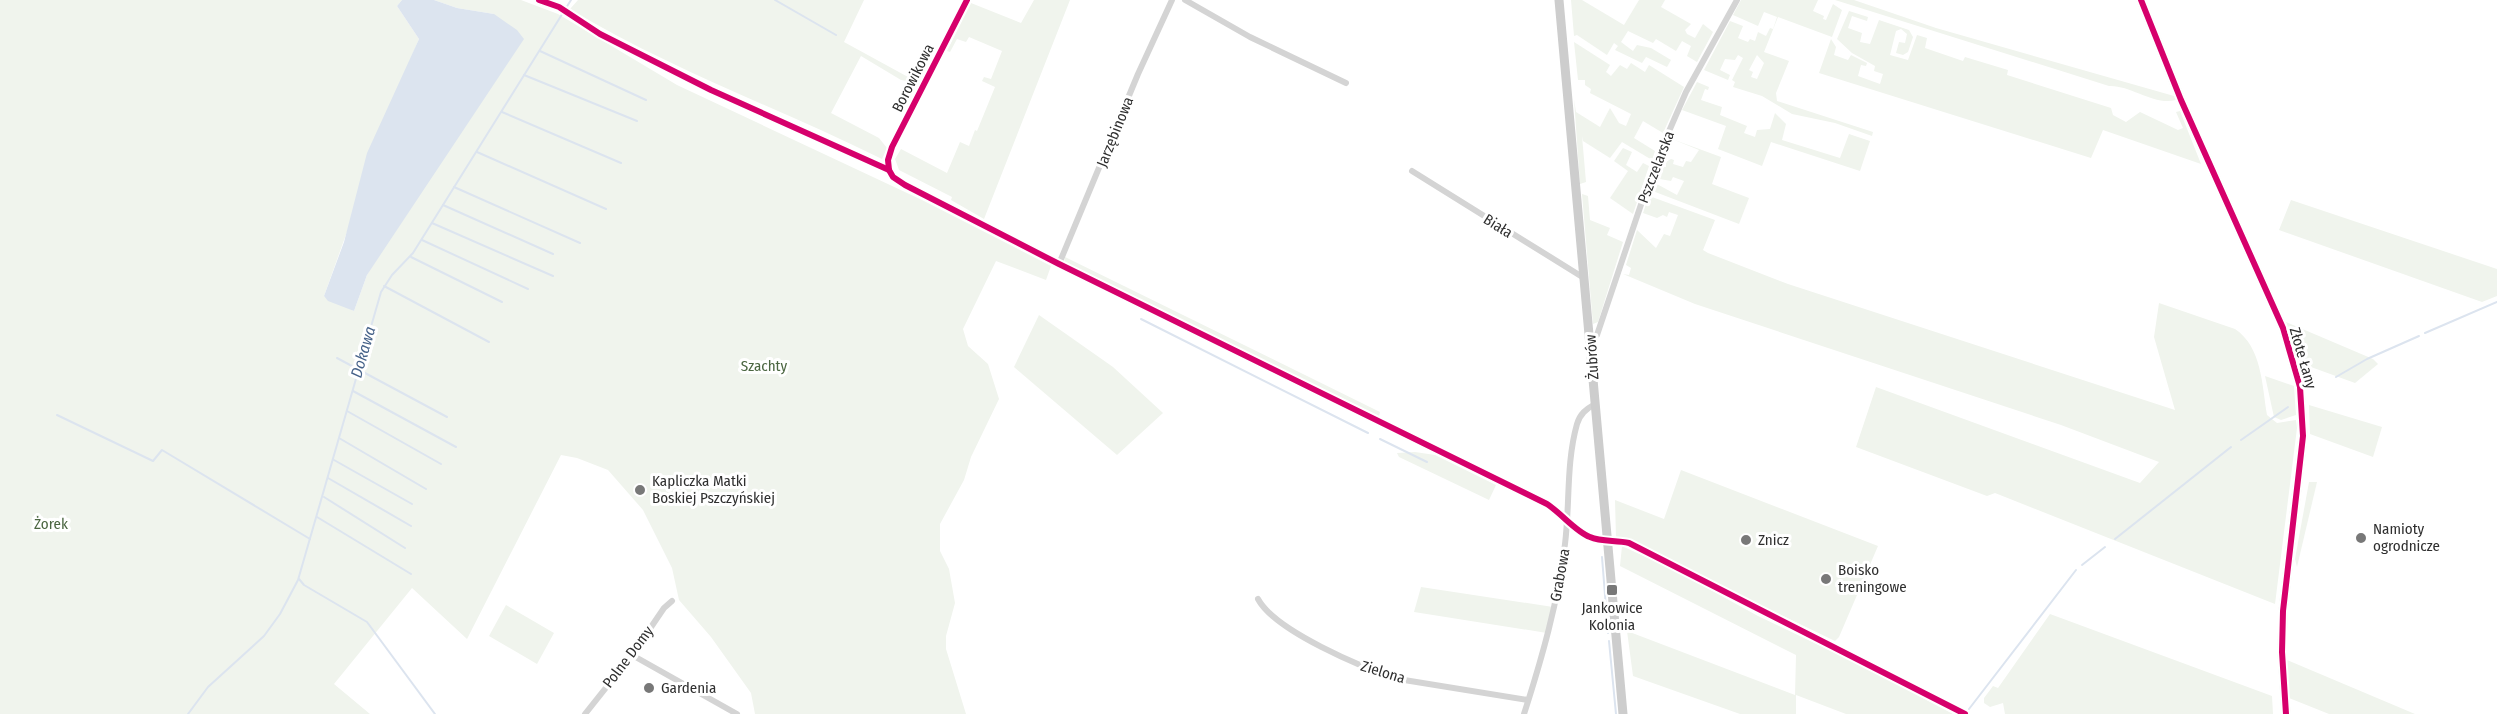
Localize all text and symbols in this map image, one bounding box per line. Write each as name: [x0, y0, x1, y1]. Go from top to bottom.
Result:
street label: Borowikowa: [888, 41, 938, 115]
street label: Jarzębinowa: [1093, 94, 1137, 170]
street label: Pszczelarska: [1634, 128, 1678, 206]
street label: Biała: [1480, 210, 1516, 242]
water label: Dokawa: [347, 324, 379, 380]
street label: Złote Łany: [2286, 325, 2320, 391]
street label: Żubrów: [1581, 334, 1603, 380]
park label: Szachty: [741, 357, 787, 375]
place label: Kapliczka Matki Boskiej Pszczyńskiej: [652, 472, 775, 507]
marker: Kapliczka Matki Boskiej Pszczyńskiej: [633, 483, 647, 497]
park label: Żorek: [34, 515, 68, 533]
place label: Namioty ogrodnicze: [2373, 520, 2440, 555]
place label: Znicz: [1758, 531, 1789, 549]
marker: Namioty ogrodnicze: [2354, 531, 2368, 545]
marker: Znicz: [1739, 533, 1753, 547]
street label: Grabowa: [1546, 547, 1574, 603]
place label: Boisko treningowe: [1838, 561, 1907, 596]
marker: Boisko treningowe: [1819, 572, 1833, 586]
marker: Jankowice Kolonia: [1605, 583, 1619, 597]
place label: Jankowice Kolonia: [1581, 599, 1643, 634]
street label: Polne Domy: [599, 622, 657, 691]
street label: Zielona: [1359, 657, 1407, 687]
place label: Gardenia: [661, 679, 716, 697]
marker: Gardenia: [642, 681, 656, 695]

